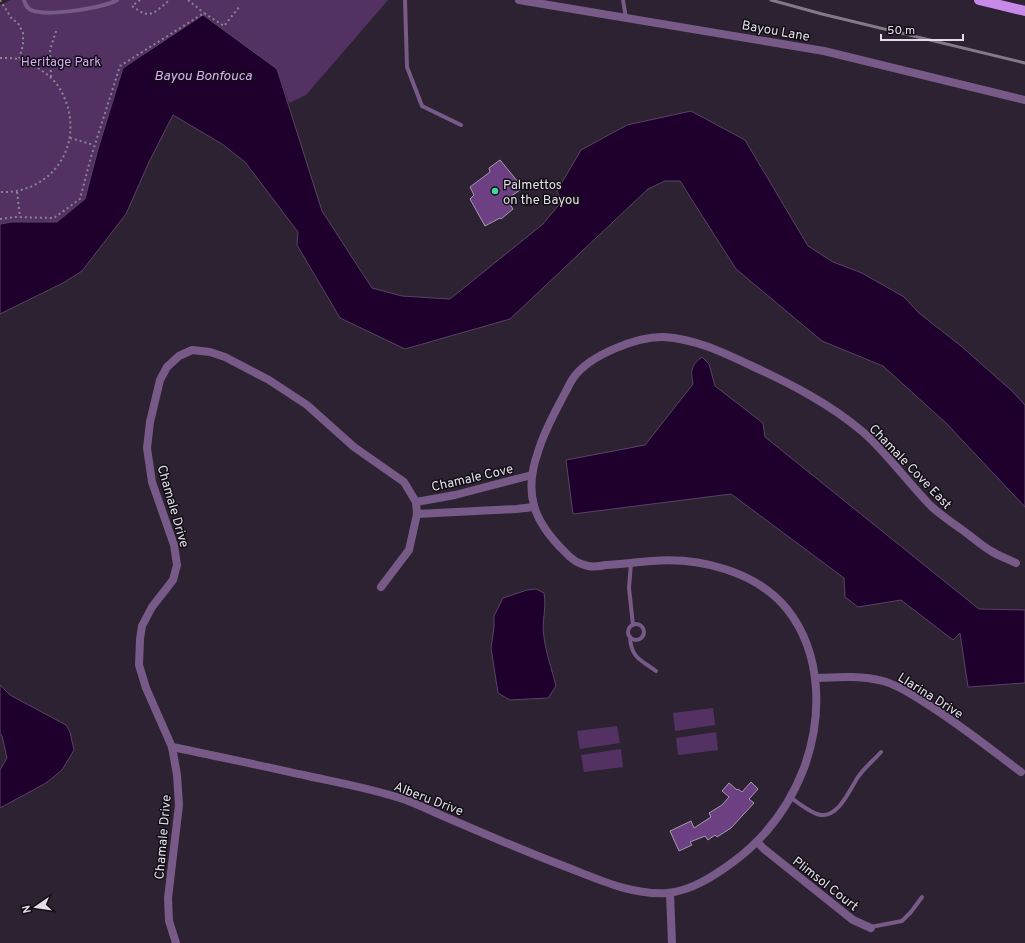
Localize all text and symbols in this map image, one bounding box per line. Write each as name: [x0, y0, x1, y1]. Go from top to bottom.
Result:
scale bar: [881, 16, 963, 42]
street label: Bayou Lane: [740, 18, 811, 46]
text: 50 m: [887, 23, 915, 39]
park label: Heritage Park: [21, 55, 101, 71]
water label: Bayou Bonfouca: [154, 68, 253, 85]
place label: Palmettos on the Bayou: [503, 178, 580, 209]
marker: Palmettos on the Bayou: [490, 186, 500, 196]
street label: Chamale Cove East: [865, 422, 954, 513]
street label: Chamale Cove: [430, 462, 515, 496]
street label: Chamale Drive: [153, 464, 191, 550]
street label: Llarina Drive: [894, 670, 966, 723]
street label: Alberu Drive: [391, 779, 465, 820]
street label: Chamale Drive: [152, 794, 176, 880]
street label: Plimsol Court: [789, 854, 861, 915]
north arrow: [16, 887, 56, 927]
text: N: [20, 904, 35, 914]

